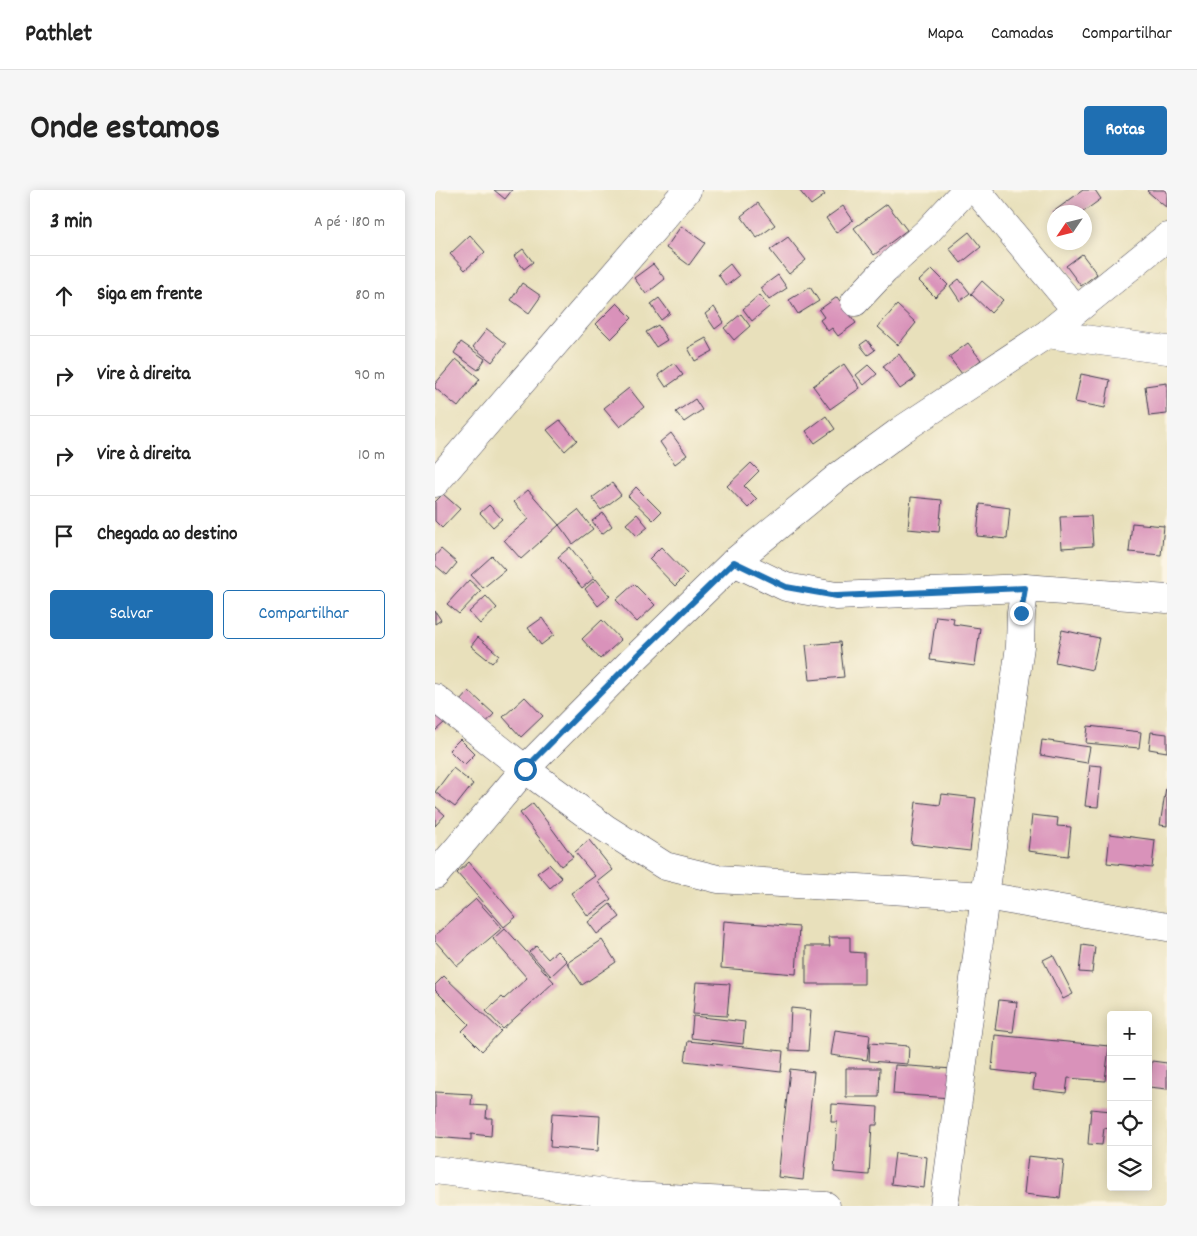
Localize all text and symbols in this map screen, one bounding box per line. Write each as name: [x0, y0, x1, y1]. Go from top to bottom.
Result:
text: Pathlet: [25, 18, 92, 52]
text: Mapa: [927, 22, 963, 47]
text: Camadas: [991, 22, 1054, 47]
text: Compartilhar: [1082, 22, 1172, 47]
text: Onde estamos: [30, 105, 220, 155]
button: Rotas: [1084, 106, 1167, 155]
north arrow: [1047, 205, 1092, 250]
text: 3 min: [50, 208, 92, 238]
text: A pé · 180 m: [314, 211, 385, 234]
icon: ahead: [50, 282, 78, 310]
text: Siga em frente: [97, 282, 202, 309]
text: 80 m: [355, 284, 385, 307]
icon: right: [50, 362, 78, 390]
text: Vire à direita: [97, 362, 190, 389]
text: 90 m: [354, 364, 385, 387]
icon: right: [50, 442, 78, 470]
text: Vire à direita: [97, 442, 190, 469]
text: 10 m: [358, 444, 385, 467]
icon: arrive: [50, 522, 78, 550]
text: Chegada ao destino: [97, 522, 238, 549]
button: Salvar: [50, 590, 213, 639]
button: Compartilhar: [223, 590, 385, 639]
route end: [1010, 602, 1033, 625]
route start: [514, 758, 537, 781]
map controls: [1107, 1011, 1152, 1191]
button: +: [1107, 1011, 1152, 1056]
button: −: [1107, 1056, 1152, 1101]
button: locate: [1107, 1101, 1152, 1146]
button: layers: [1107, 1146, 1152, 1191]

